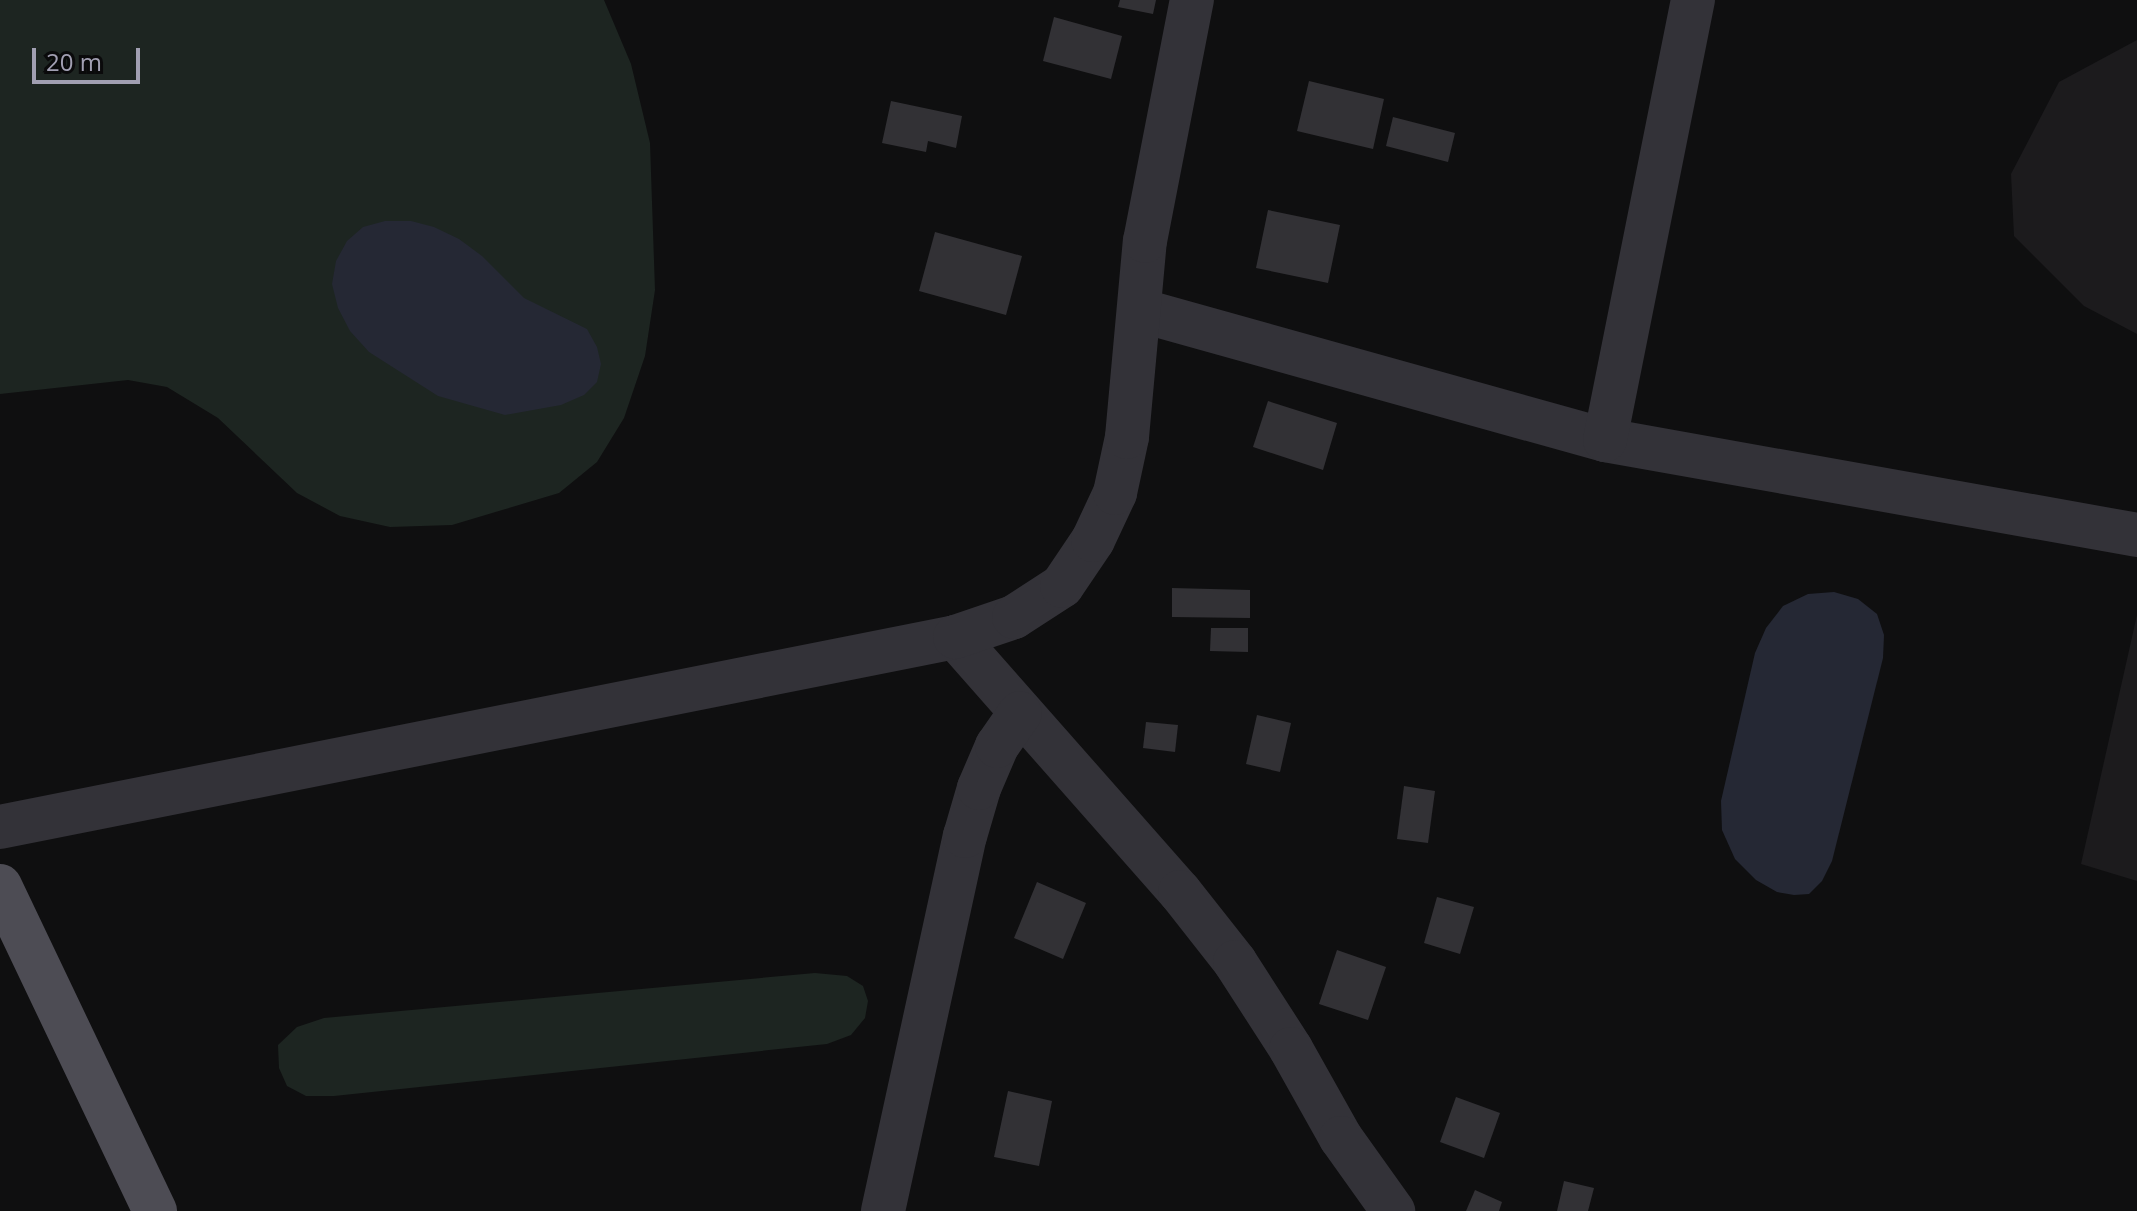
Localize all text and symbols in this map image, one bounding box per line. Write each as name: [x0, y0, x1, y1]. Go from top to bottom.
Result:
scale bar: [36, 32, 144, 82]
text: 20 m: [46, 45, 102, 78]

